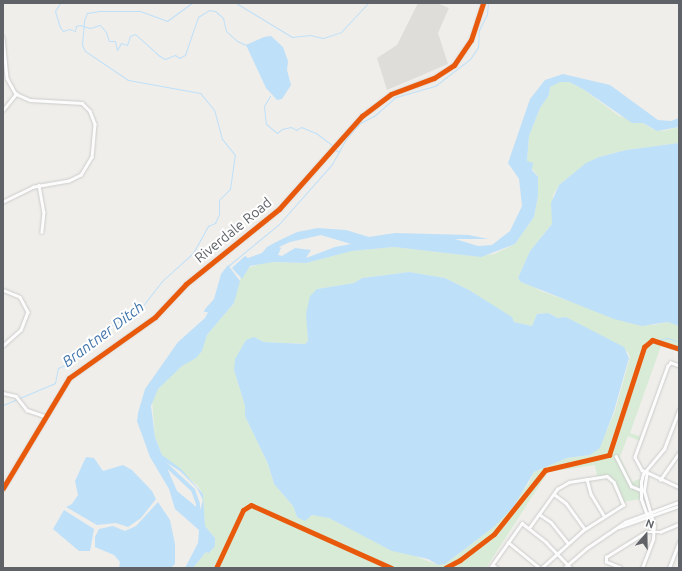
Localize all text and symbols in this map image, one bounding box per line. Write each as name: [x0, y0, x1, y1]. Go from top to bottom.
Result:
street label: Riverdale Road: [191, 194, 275, 266]
water label: Brantner Ditch: [59, 297, 147, 371]
north arrow: [626, 515, 666, 555]
text: N: [644, 517, 656, 531]

